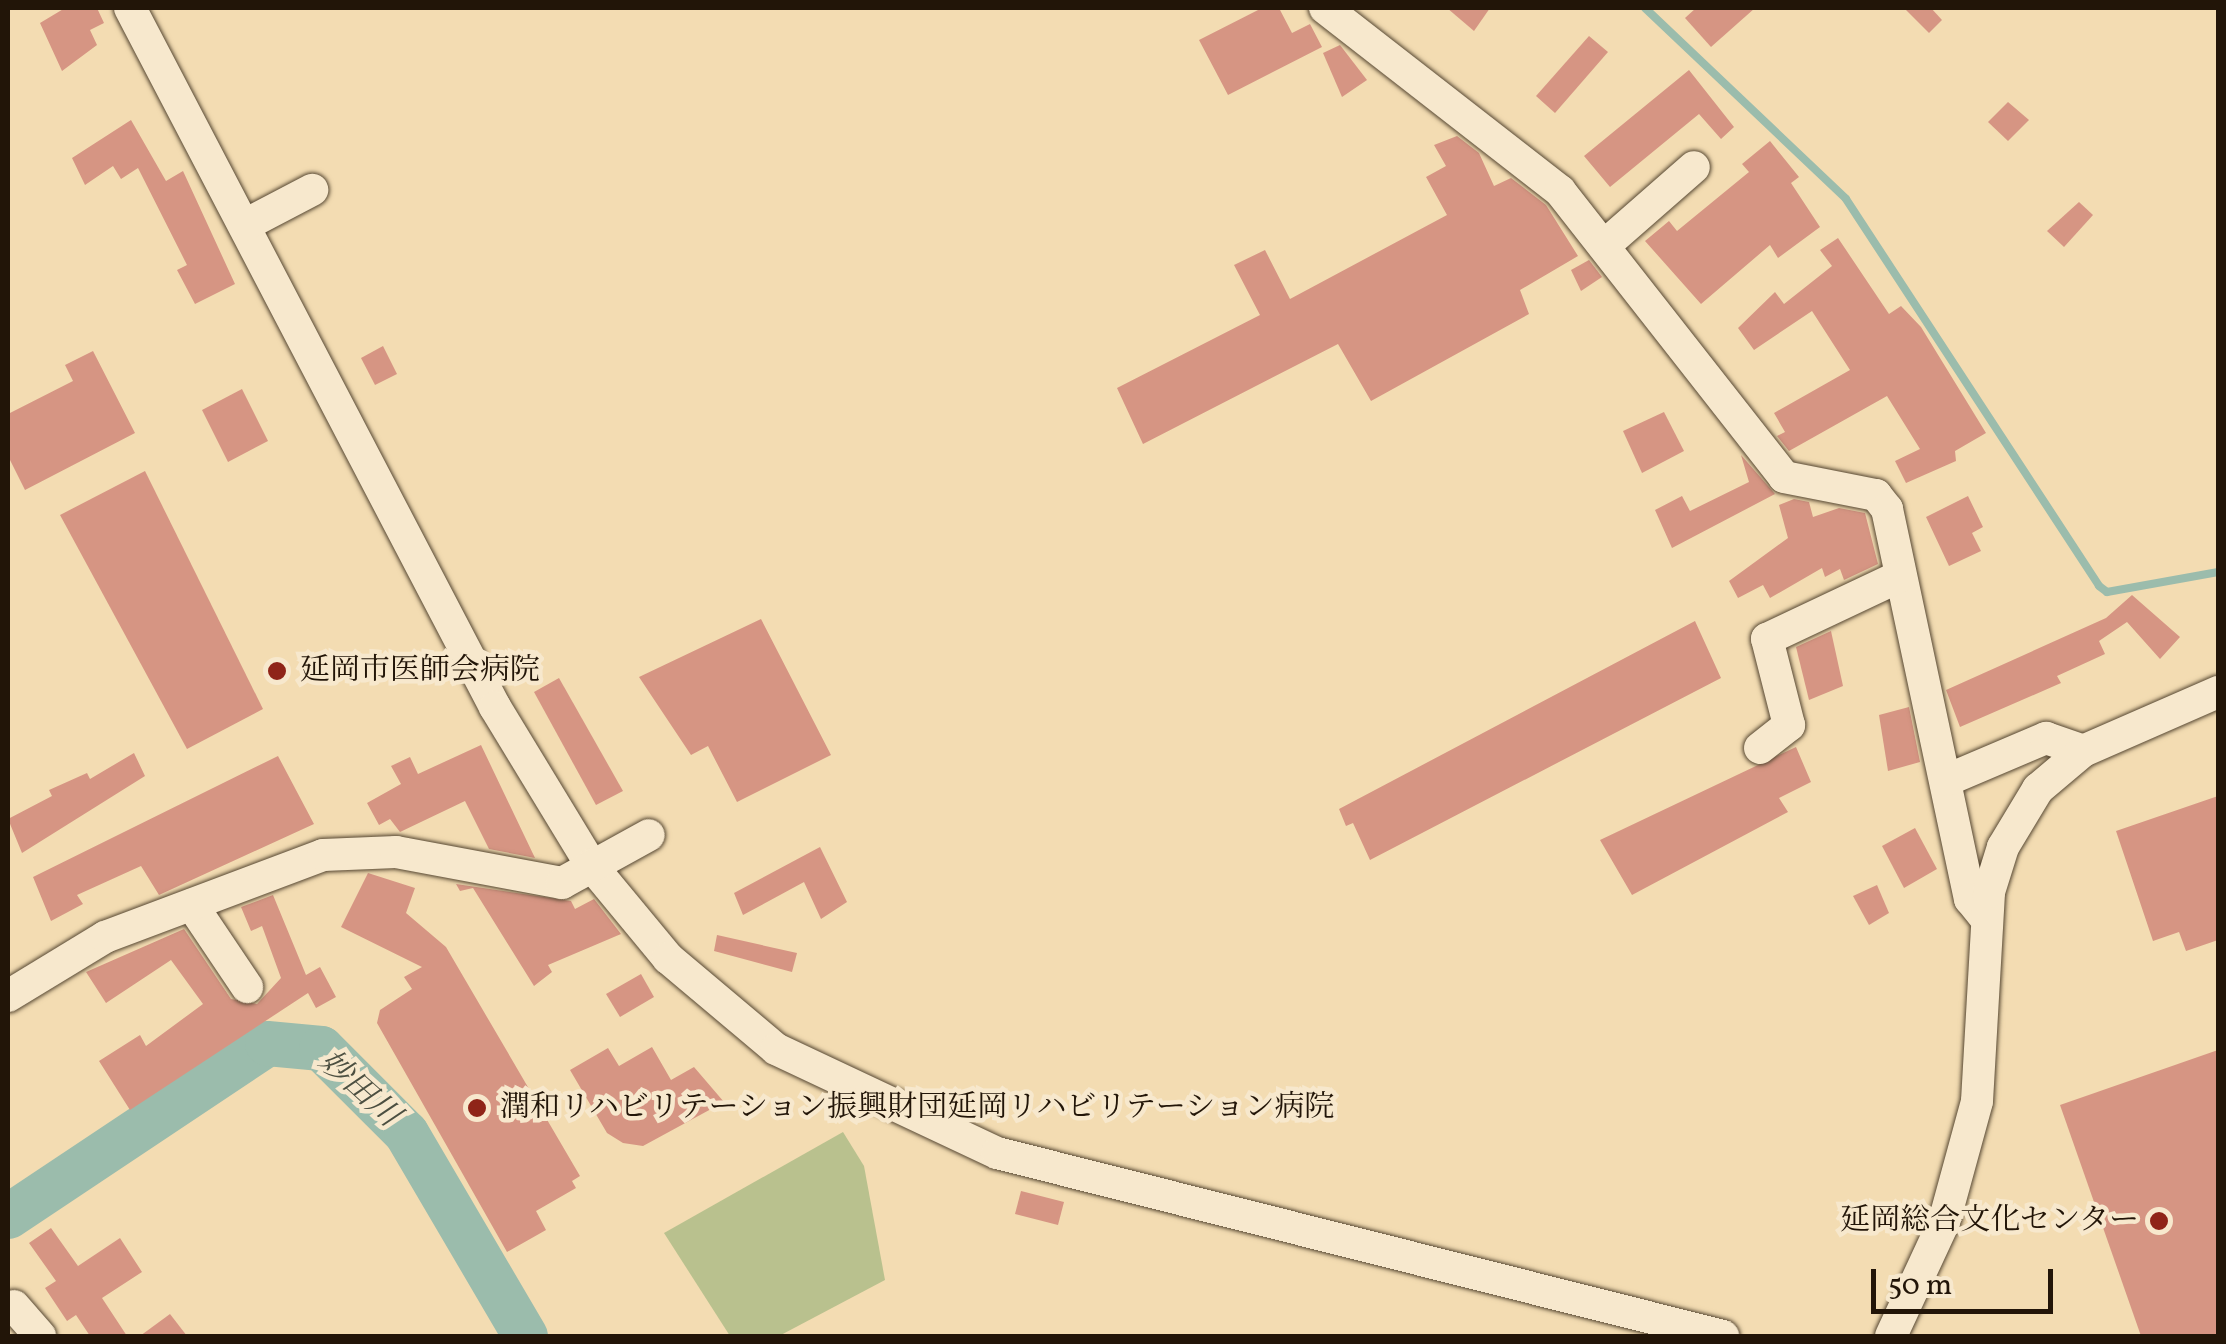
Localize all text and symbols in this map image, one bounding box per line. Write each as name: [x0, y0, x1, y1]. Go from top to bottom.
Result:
place label: 延岡市医師会病院: [300, 653, 540, 689]
marker: 延岡市医師会病院: [264, 658, 290, 684]
water label: 妙田川: [309, 1044, 407, 1136]
place label: 潤和リハビリテーション振興財団延岡リハビリテーション病院: [500, 1090, 1340, 1126]
marker: 潤和リハビリテーション振興財団延岡リハビリテーション病院: [464, 1095, 490, 1121]
place label: 延岡総合文化センター: [1839, 1203, 2139, 1239]
marker: 延岡総合文化センター: [2148, 1210, 2170, 1232]
scale bar: [1876, 1249, 2058, 1311]
text: 50 m: [1888, 1265, 1952, 1307]

